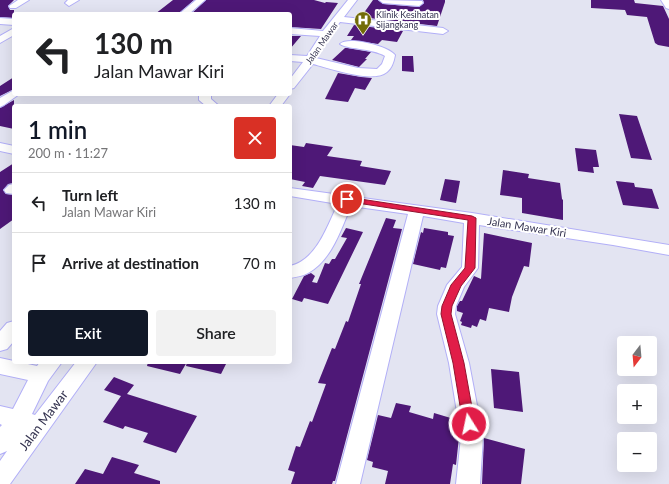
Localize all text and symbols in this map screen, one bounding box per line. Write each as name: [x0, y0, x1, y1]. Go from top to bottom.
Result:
place label: Klinik Kesihatan Sijangkang: [376, 9, 439, 30]
hospital icon: Klinik Kesihatan Sijangkang: [353, 10, 373, 35]
street label: Jalan Mawar: [303, 19, 341, 66]
text: 130 m: [94, 26, 173, 60]
icon: left: [28, 28, 80, 80]
text: Jalan Mawar Kiri: [94, 60, 224, 82]
text: 1 min: [28, 115, 87, 144]
button: close: [234, 117, 276, 159]
text: 200 m · 11:27: [28, 145, 108, 161]
pin: [330, 182, 364, 216]
text: Turn left: [62, 186, 118, 204]
icon: arrive: [336, 188, 358, 210]
icon: left: [28, 192, 50, 214]
text: 130 m: [234, 194, 276, 212]
text: Jalan Mawar Kiri: [62, 204, 156, 220]
street label: Jalan Mawar Kiri: [487, 214, 568, 239]
icon: arrive: [28, 252, 50, 274]
text: Arrive at destination: [62, 254, 199, 272]
text: 70 m: [242, 254, 276, 272]
button: Exit: [28, 310, 148, 356]
button: Share: [156, 310, 276, 356]
north arrow: [617, 336, 657, 376]
map controls: [617, 336, 657, 472]
button: +: [617, 384, 657, 424]
street label: Jalan Mawar: [15, 386, 71, 453]
position arrow: [448, 403, 490, 445]
button: −: [617, 432, 657, 472]

